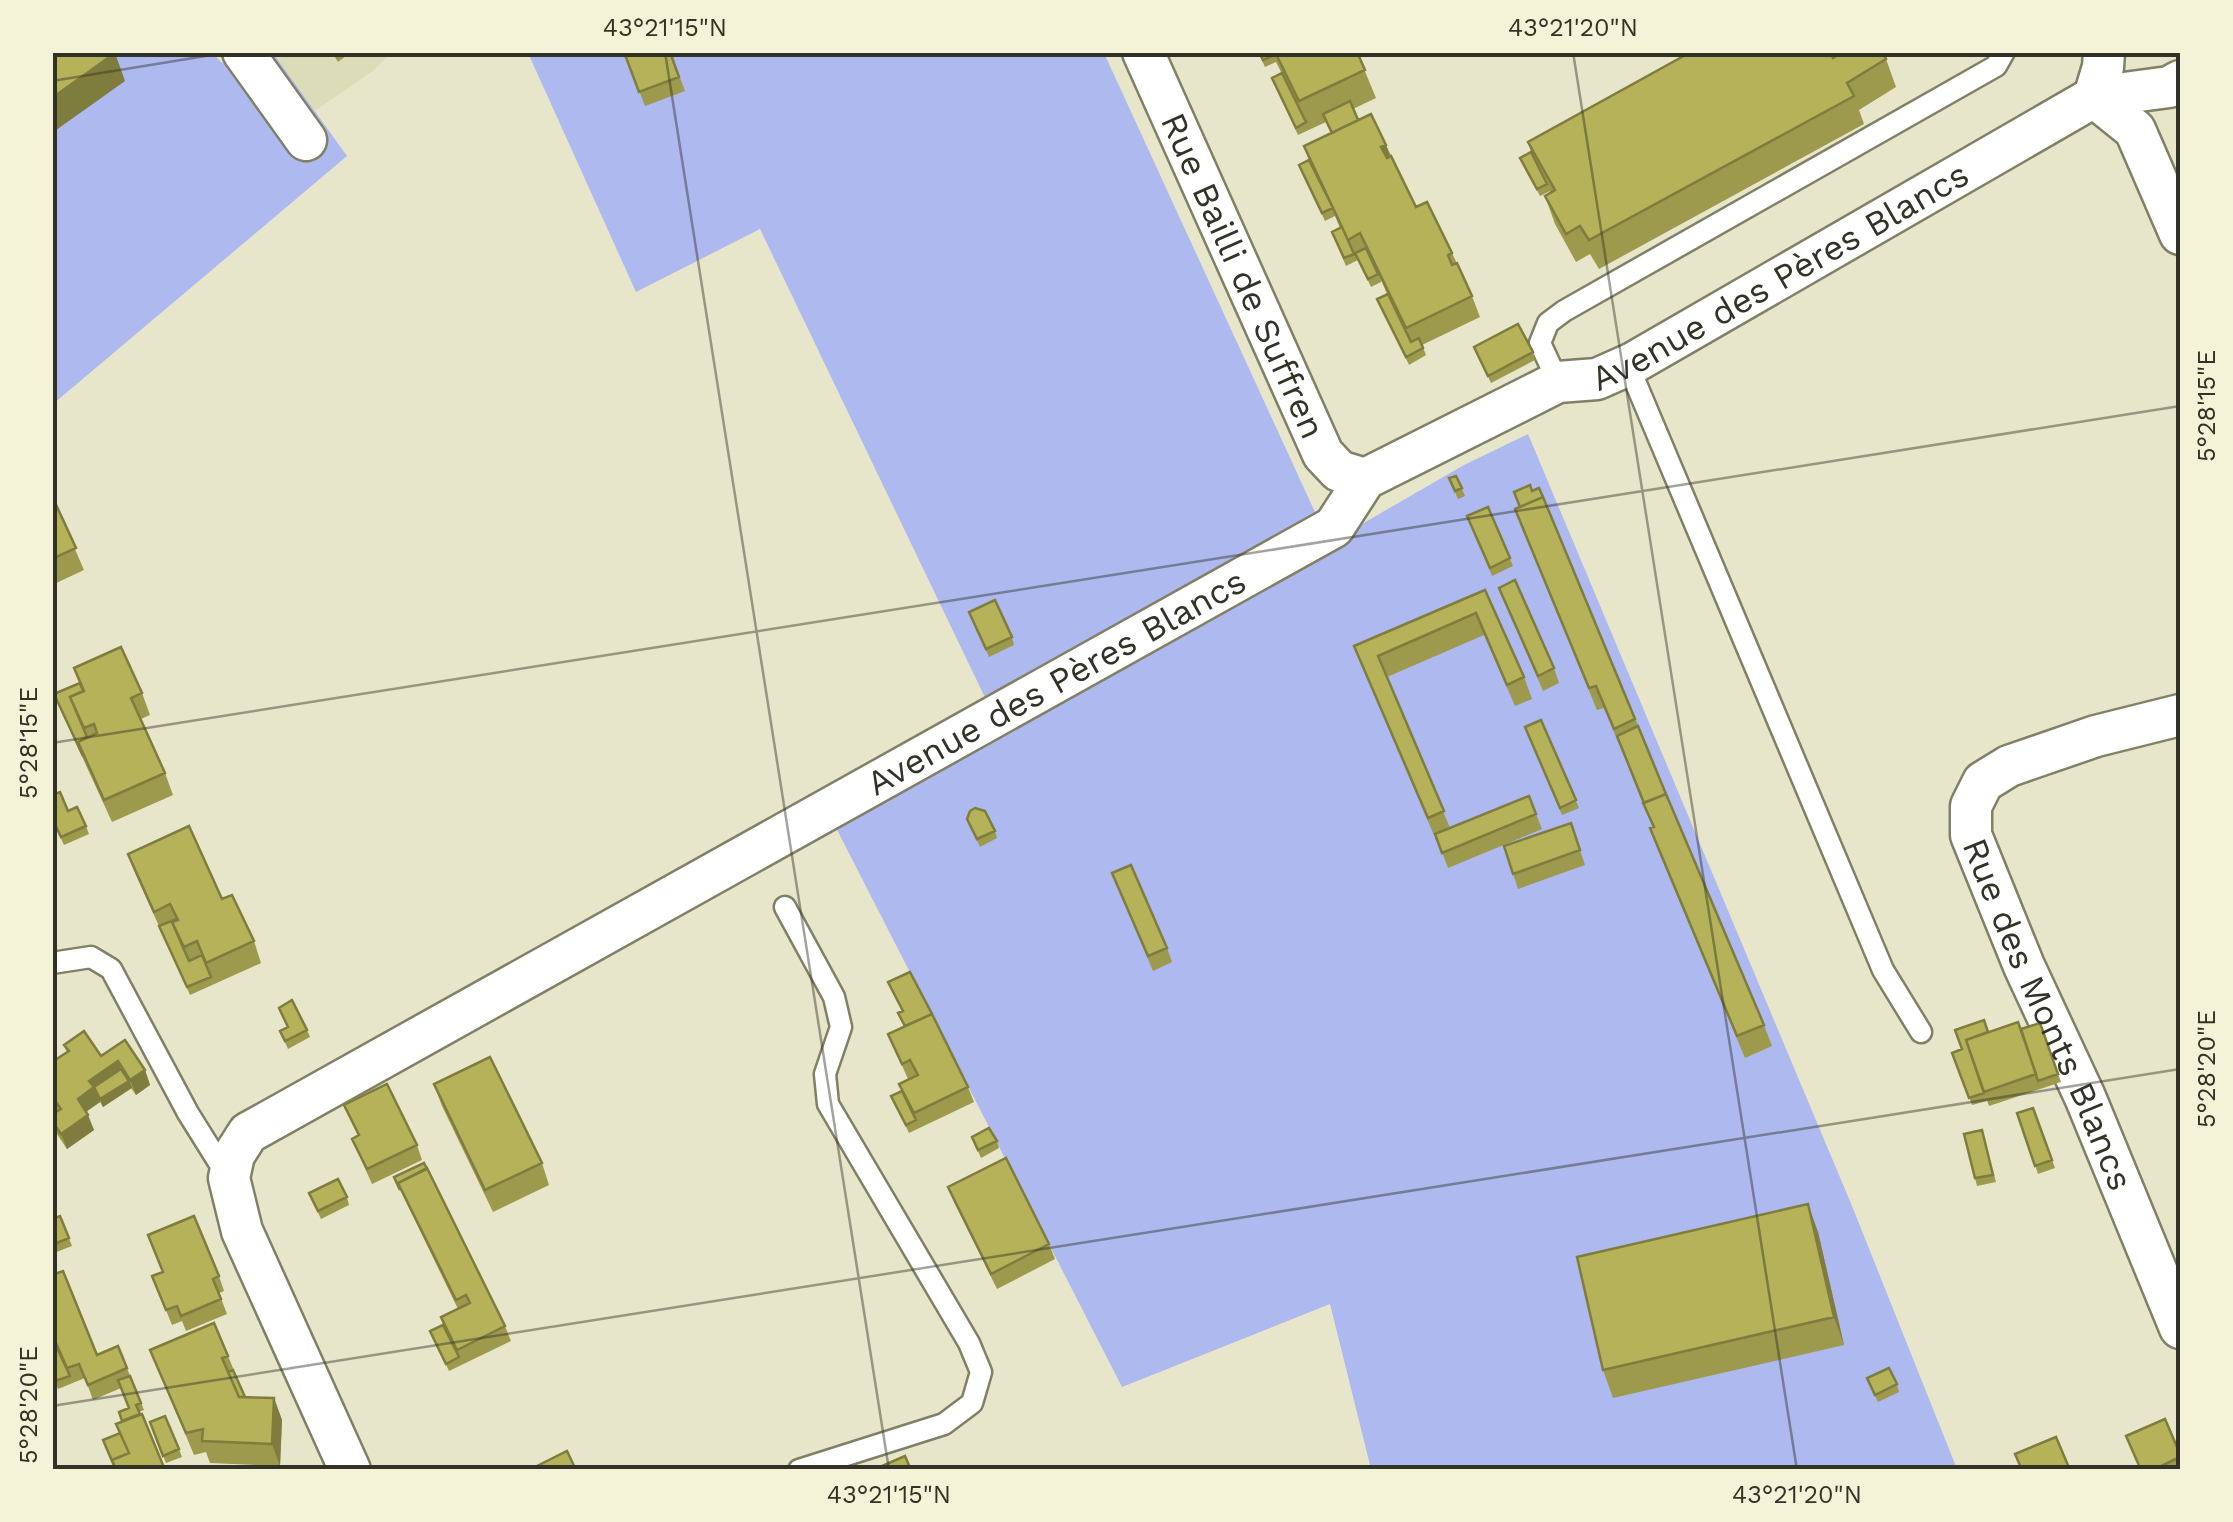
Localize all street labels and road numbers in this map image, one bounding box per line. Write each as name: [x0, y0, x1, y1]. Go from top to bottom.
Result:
street label: Rue Bailli de Suffren: [1152, 106, 1334, 445]
street label: Avenue des Pères Blancs: [1585, 153, 1976, 400]
street label: Avenue des Pères Blancs: [860, 560, 1253, 804]
street label: Rue des Monts Blancs: [1954, 832, 2142, 1196]

